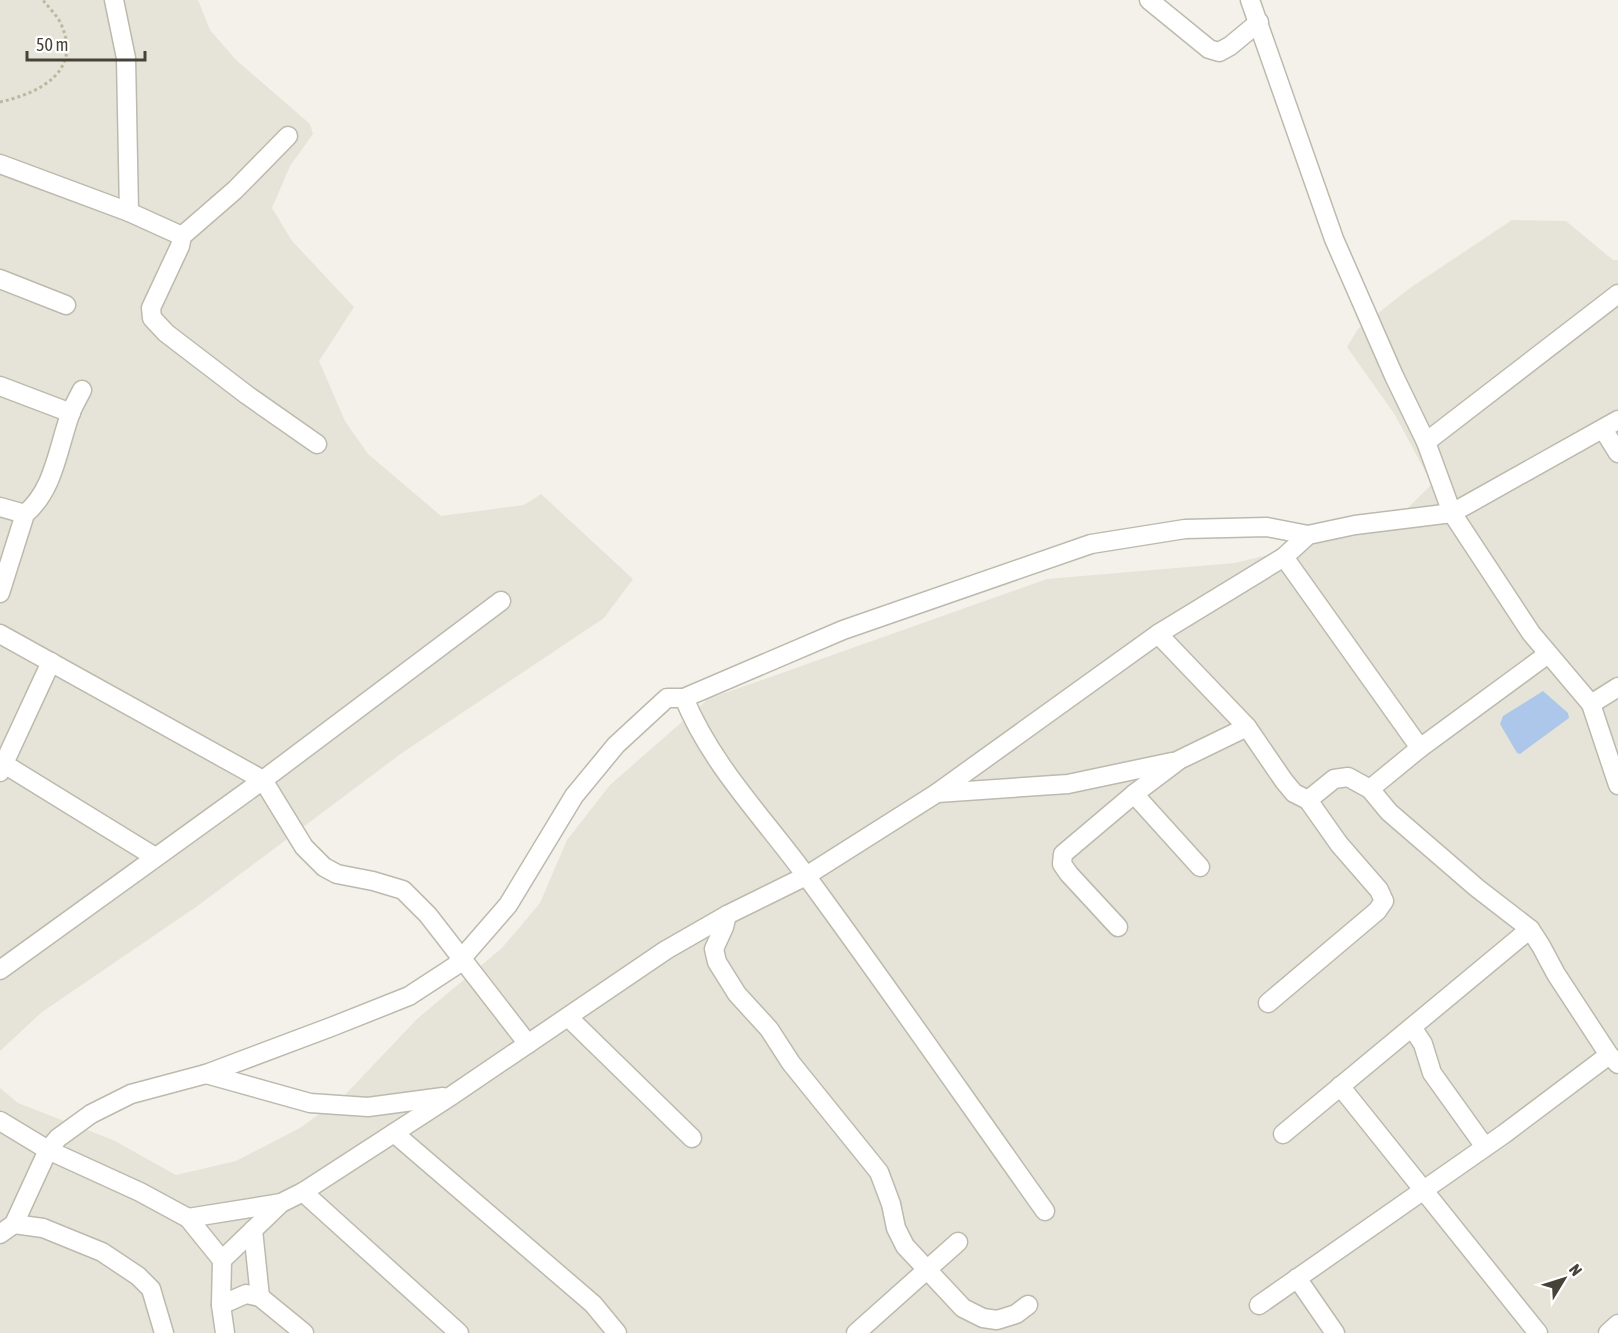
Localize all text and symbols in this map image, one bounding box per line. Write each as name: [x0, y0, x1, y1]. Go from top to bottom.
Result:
scale bar: [27, 24, 146, 62]
text: 50 m: [36, 34, 68, 55]
north arrow: [1534, 1249, 1594, 1309]
text: N: [1566, 1260, 1586, 1279]

